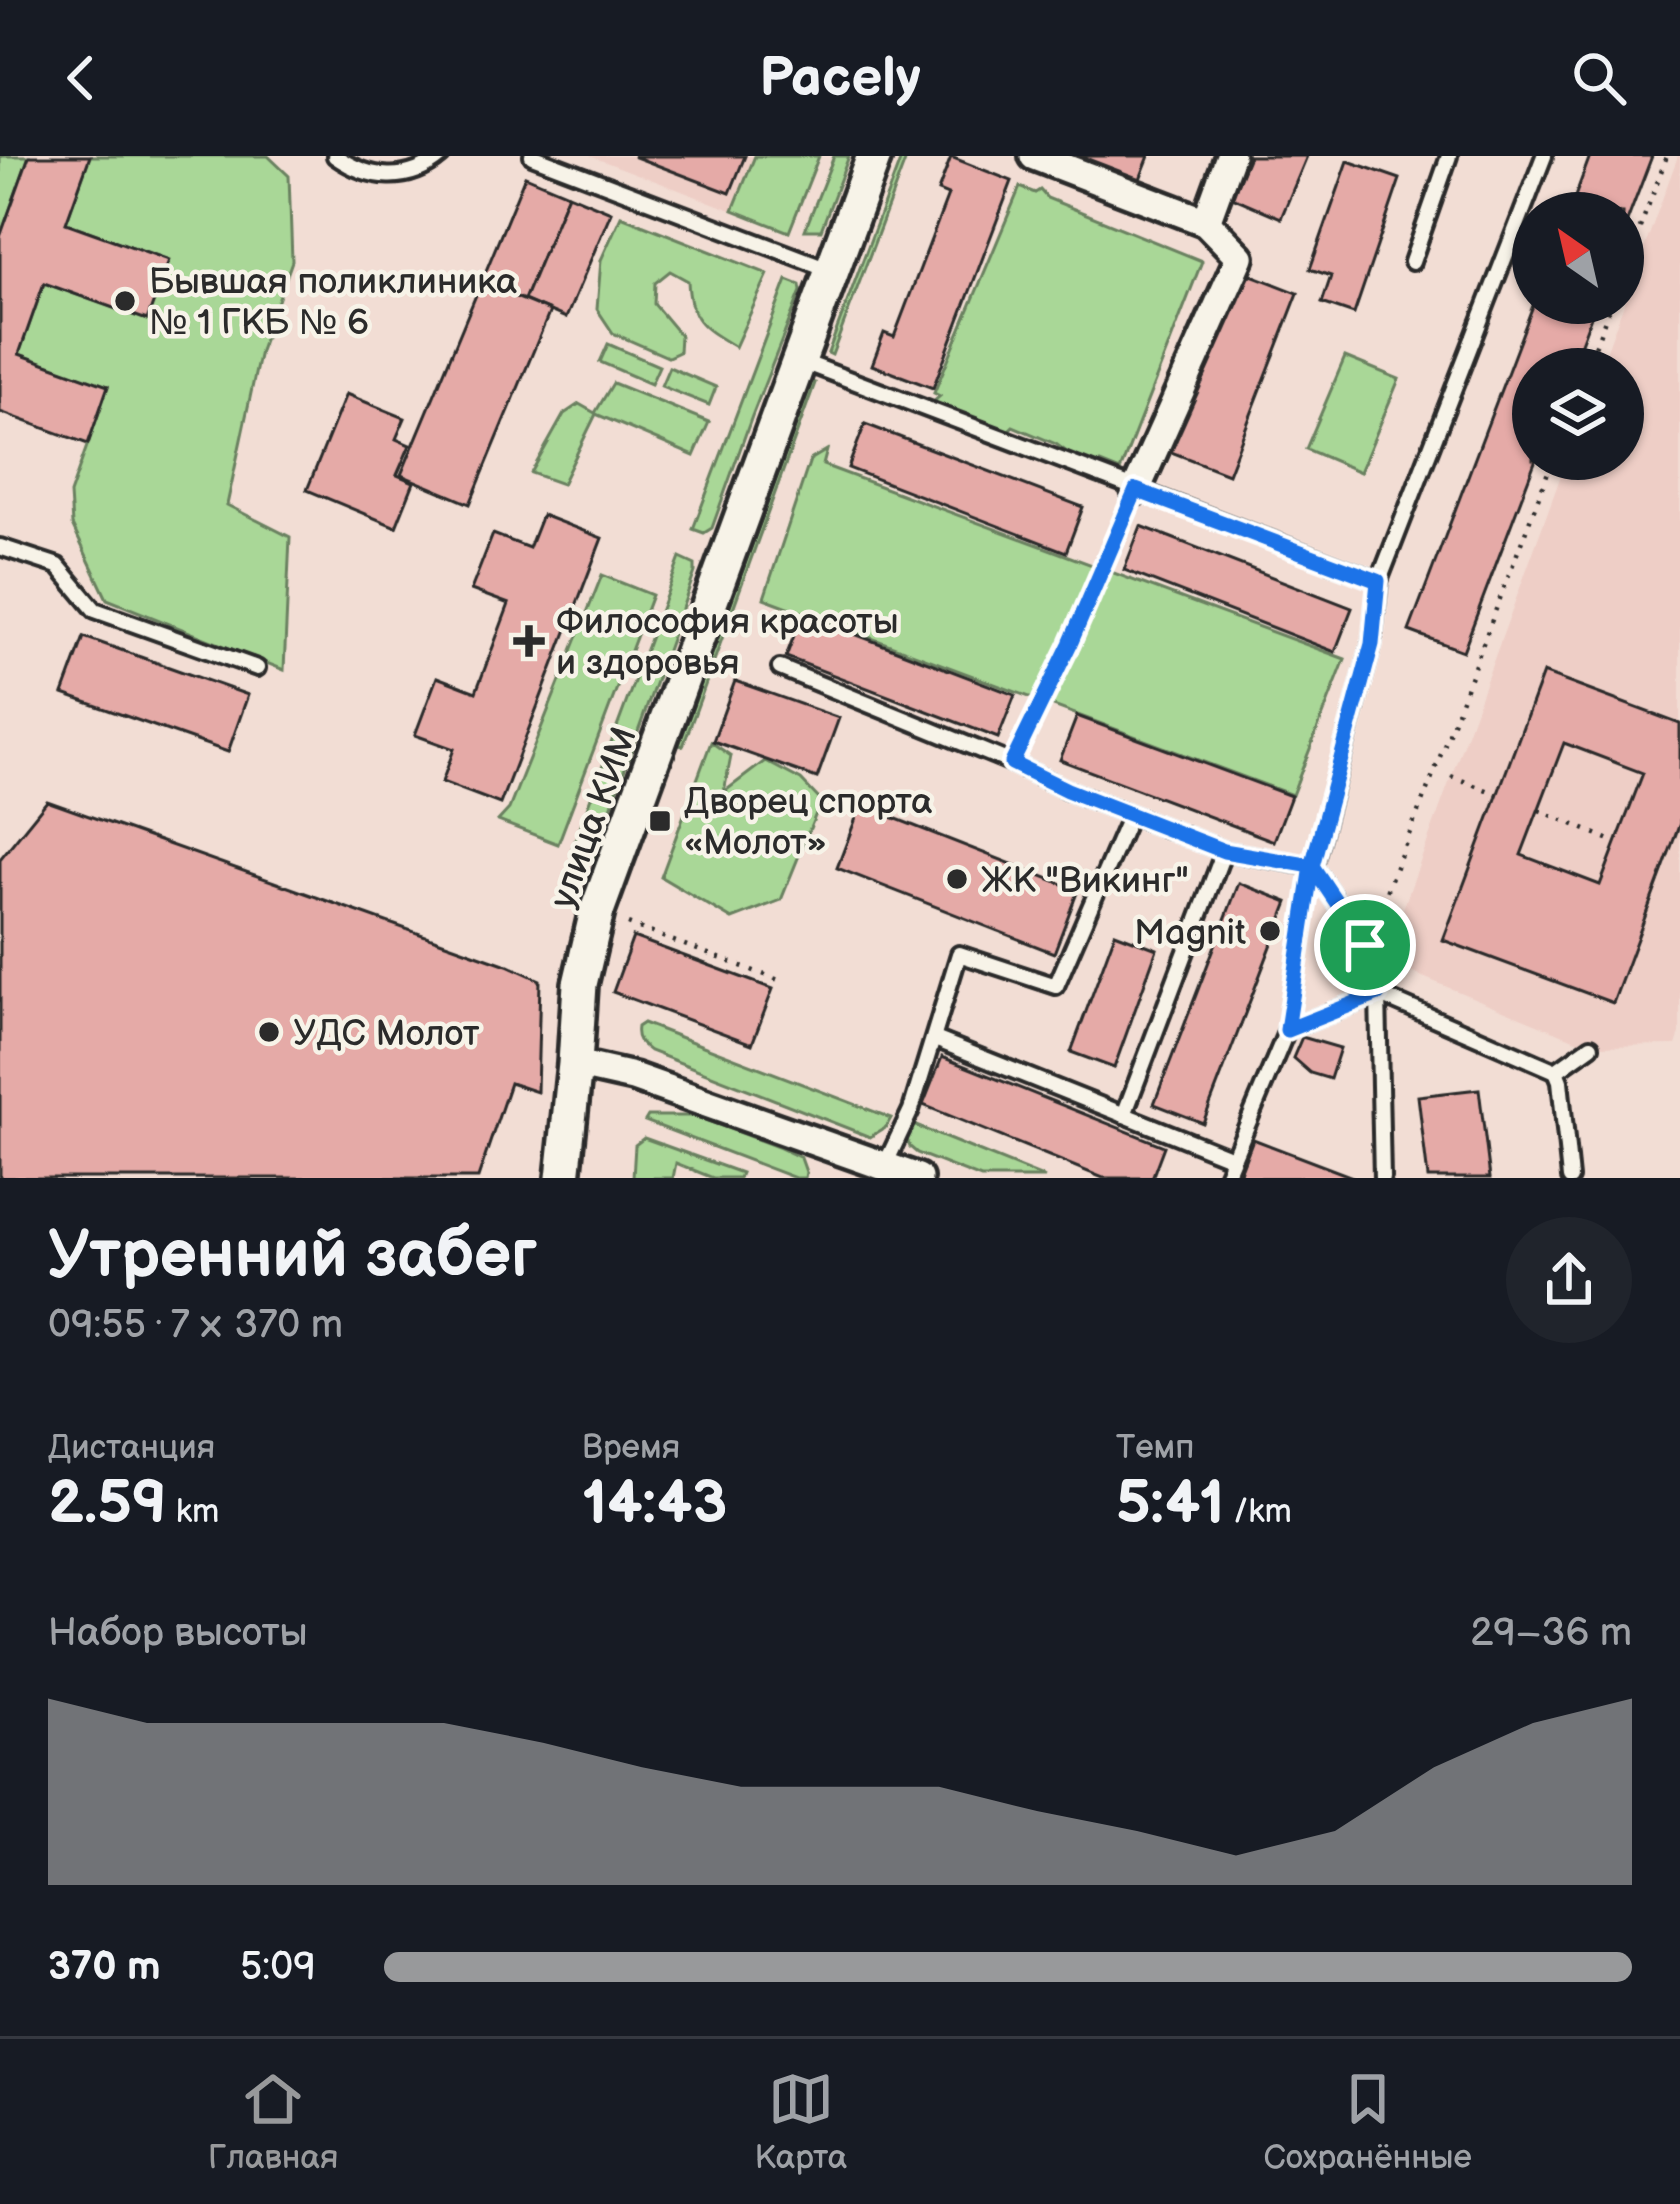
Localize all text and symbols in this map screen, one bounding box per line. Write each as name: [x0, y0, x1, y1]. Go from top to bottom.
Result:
icon: back: [48, 45, 114, 111]
icon: search: [1566, 45, 1632, 111]
text: Pacely: [759, 46, 921, 111]
north arrow: [1512, 192, 1644, 324]
map controls: [1512, 192, 1644, 480]
place label: Бывшая поликлиника № 1 ГКБ № 6: [149, 261, 517, 345]
marker: Бывшая поликлиника № 1 ГКБ № 6: [112, 288, 138, 314]
button: layers: [1512, 348, 1644, 480]
place label: Философия красоты и здоровья: [556, 601, 899, 685]
marker: Философия красоты и здоровья: [513, 625, 545, 657]
street label: улица КИМ: [542, 722, 647, 914]
place label: Дворец спорта «Молот»: [684, 781, 933, 865]
marker: Дворец спорта «Молот»: [647, 808, 673, 834]
place label: ЖК "Викинг": [981, 860, 1189, 903]
marker: ЖК "Викинг": [944, 866, 970, 892]
pin: [1314, 894, 1416, 996]
place label: Magnit: [1134, 912, 1246, 955]
icon: arrive: [1332, 912, 1398, 978]
marker: Magnit: [1257, 918, 1283, 944]
place label: УДС Молот: [293, 1013, 480, 1056]
marker: УДС Молот: [256, 1019, 282, 1045]
text: Утренний забег: [48, 1217, 537, 1296]
button: share: [1506, 1217, 1632, 1343]
text: 09:55 · 7 × 370 m: [48, 1302, 343, 1349]
text: Дистанция: [48, 1428, 215, 1468]
text: Время: [582, 1428, 680, 1468]
text: Темп: [1116, 1428, 1194, 1468]
text: 2.59: [48, 1468, 167, 1540]
text: 14:43: [582, 1468, 727, 1540]
text: 5:41: [1116, 1468, 1224, 1540]
text: km: [167, 1492, 219, 1532]
text: /km: [1224, 1492, 1292, 1532]
text: Набор высоты: [48, 1610, 308, 1657]
text: 29–36 m: [1470, 1610, 1632, 1657]
text: 370 m: [48, 1944, 160, 1991]
text: 5:09: [240, 1944, 316, 1991]
tab: Главная: [208, 2066, 338, 2178]
tab: Карта: [754, 2066, 847, 2178]
tab: Сохранённые: [1263, 2066, 1472, 2178]

